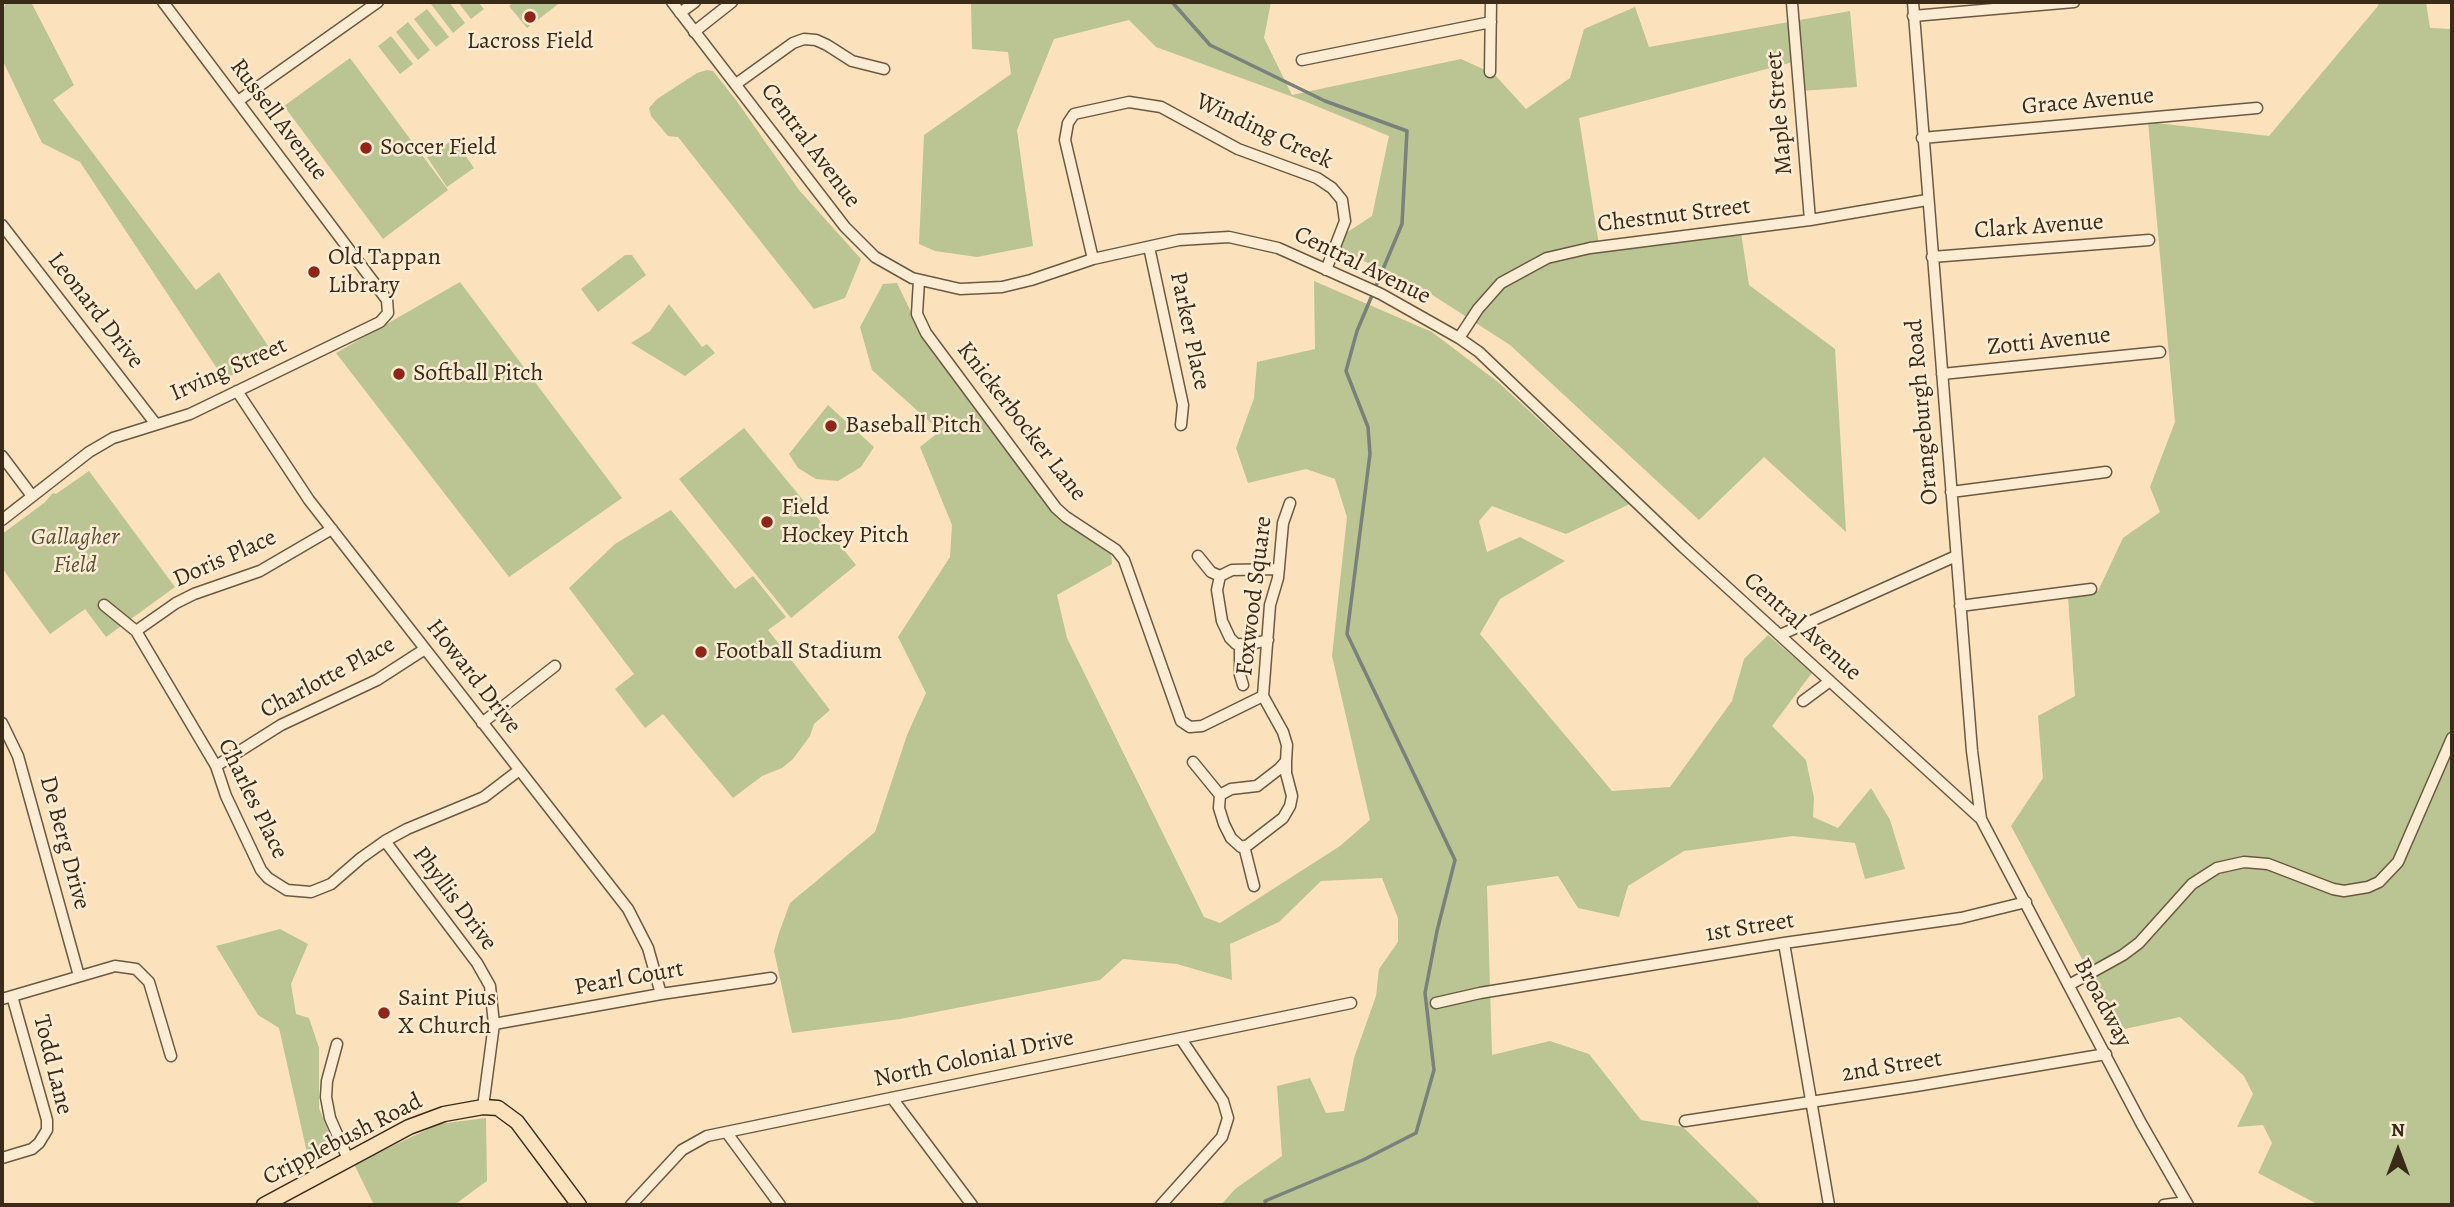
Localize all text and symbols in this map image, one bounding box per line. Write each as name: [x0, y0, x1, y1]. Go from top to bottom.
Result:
marker: Lacross Field: [522, 9, 538, 25]
place label: Lacross Field: [467, 28, 593, 56]
street label: Maple Street: [1760, 50, 1800, 176]
street label: Russell Avenue: [223, 53, 333, 187]
street label: Central Avenue: [754, 78, 866, 214]
street label: Grace Avenue: [2021, 82, 2155, 122]
street label: Winding Creek: [1191, 88, 1337, 176]
place label: Soccer Field: [380, 134, 497, 162]
marker: Soccer Field: [358, 140, 374, 156]
street label: Chestnut Street: [1596, 192, 1752, 240]
street label: Clark Avenue: [1973, 208, 2105, 246]
street label: Central Avenue: [1289, 220, 1435, 312]
place label: Old Tappan Library: [328, 244, 441, 300]
street label: Leonard Drive: [41, 247, 149, 375]
marker: Old Tappan Library: [306, 264, 322, 280]
street label: Parker Place: [1162, 269, 1216, 393]
street label: Orangeburgh Road: [1901, 318, 1945, 506]
street label: Zotti Avenue: [1986, 321, 2112, 363]
street label: Irving Street: [166, 332, 292, 408]
street label: Knickerbocker Lane: [950, 337, 1092, 507]
place label: Softball Pitch: [413, 360, 543, 388]
marker: Softball Pitch: [391, 366, 407, 382]
place label: Baseball Pitch: [845, 412, 981, 440]
marker: Baseball Pitch: [823, 418, 839, 434]
place label: Field Hockey Pitch: [781, 494, 909, 550]
marker: Field Hockey Pitch: [759, 514, 775, 530]
street label: Foxwood Square: [1231, 515, 1279, 677]
street label: Doris Place: [169, 523, 281, 595]
park label: Gallagher Field: [31, 524, 119, 580]
street label: Central Avenue: [1737, 567, 1867, 687]
street label: Howard Drive: [419, 614, 527, 740]
street label: Charlotte Place: [256, 630, 400, 726]
place label: Football Stadium: [715, 638, 882, 666]
marker: Football Stadium: [693, 644, 709, 660]
street label: Charles Place: [211, 734, 293, 864]
street label: De Berg Drive: [32, 773, 96, 913]
street label: Phyllis Drive: [405, 841, 503, 957]
street label: 1st Street: [1704, 907, 1796, 949]
street label: Broadway: [2067, 953, 2137, 1053]
street label: Pearl Court: [572, 955, 686, 1003]
place label: Saint Pius X Church: [398, 985, 496, 1041]
marker: Saint Pius X Church: [376, 1005, 392, 1021]
street label: Todd Lane: [26, 1012, 78, 1118]
street label: North Colonial Drive: [872, 1024, 1076, 1094]
street label: 2nd Street: [1840, 1045, 1944, 1089]
street label: Cripplebush Road: [259, 1087, 427, 1193]
north arrow: [2363, 1116, 2433, 1186]
text: N: [2391, 1117, 2405, 1143]

